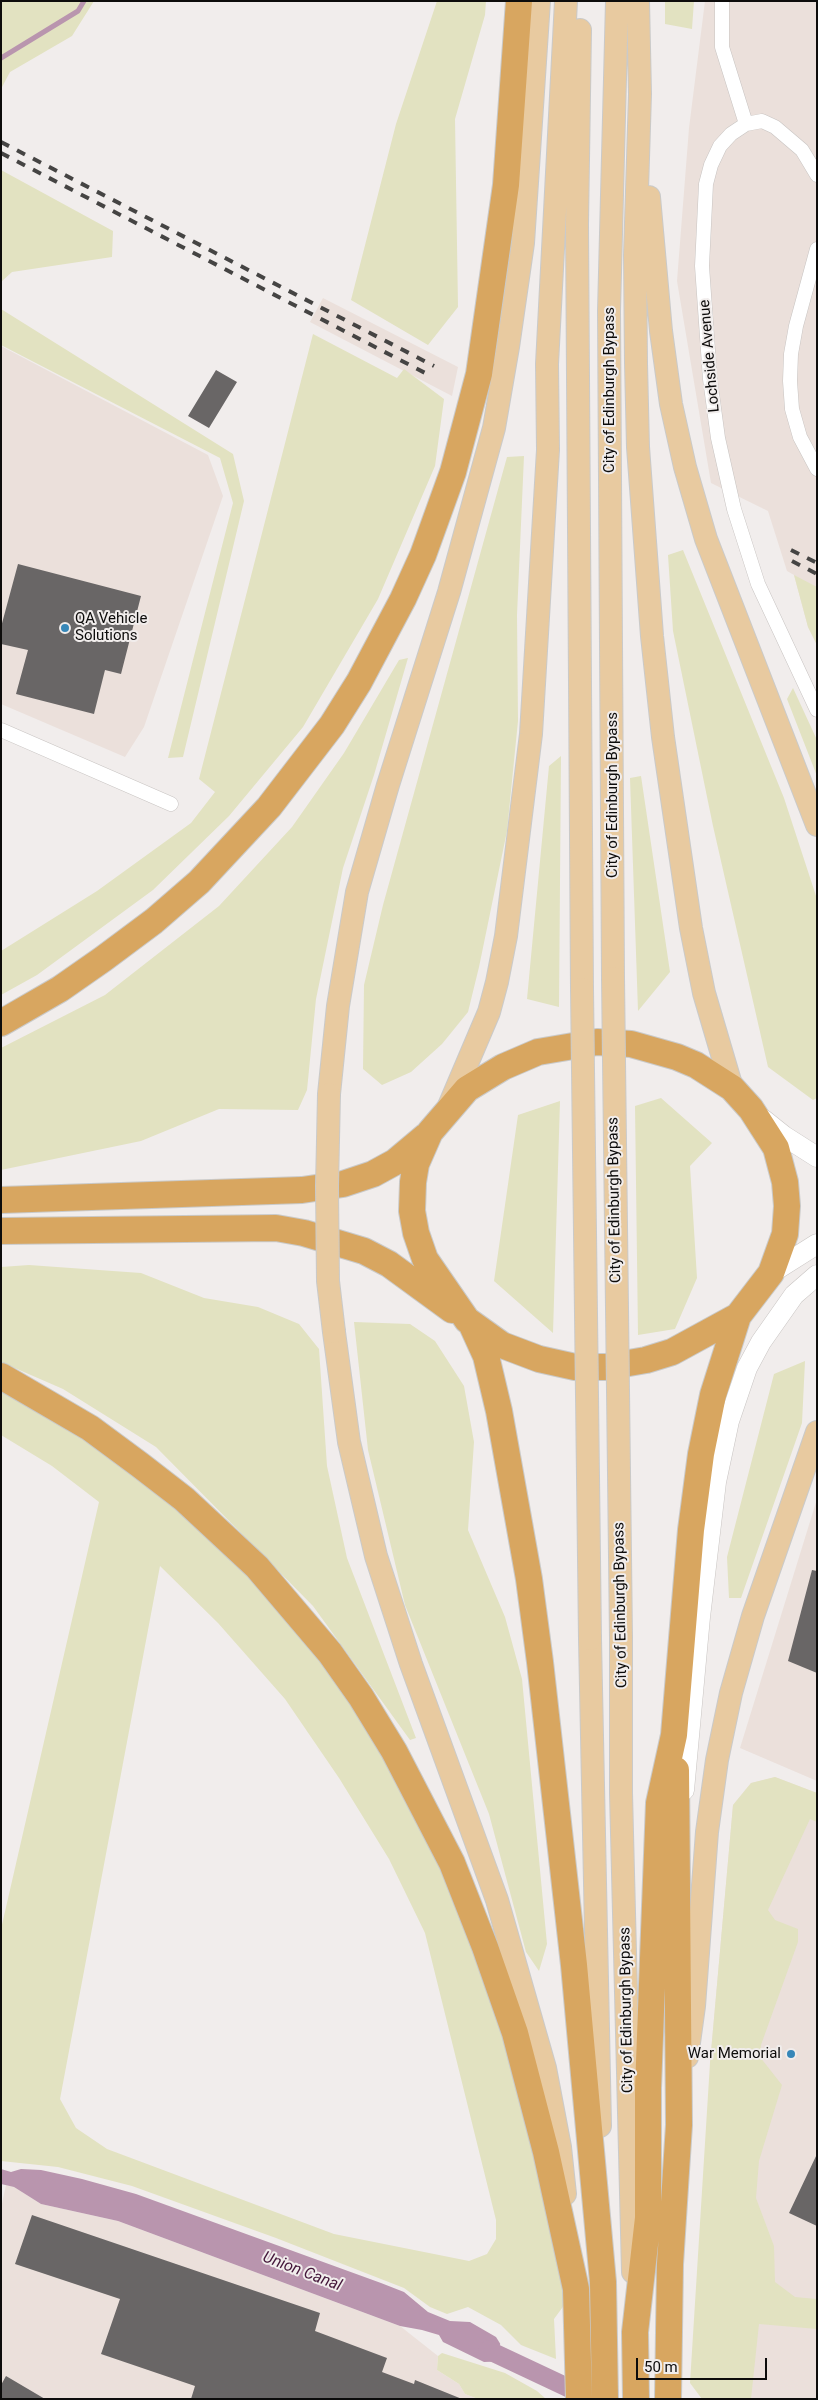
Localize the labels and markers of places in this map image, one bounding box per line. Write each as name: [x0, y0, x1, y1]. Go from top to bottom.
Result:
place label: QA Vehicle Solutions: [75, 610, 147, 645]
marker: QA Vehicle Solutions: [59, 622, 71, 634]
place label: War Memorial: [688, 2045, 781, 2063]
marker: War Memorial: [785, 2048, 797, 2060]

